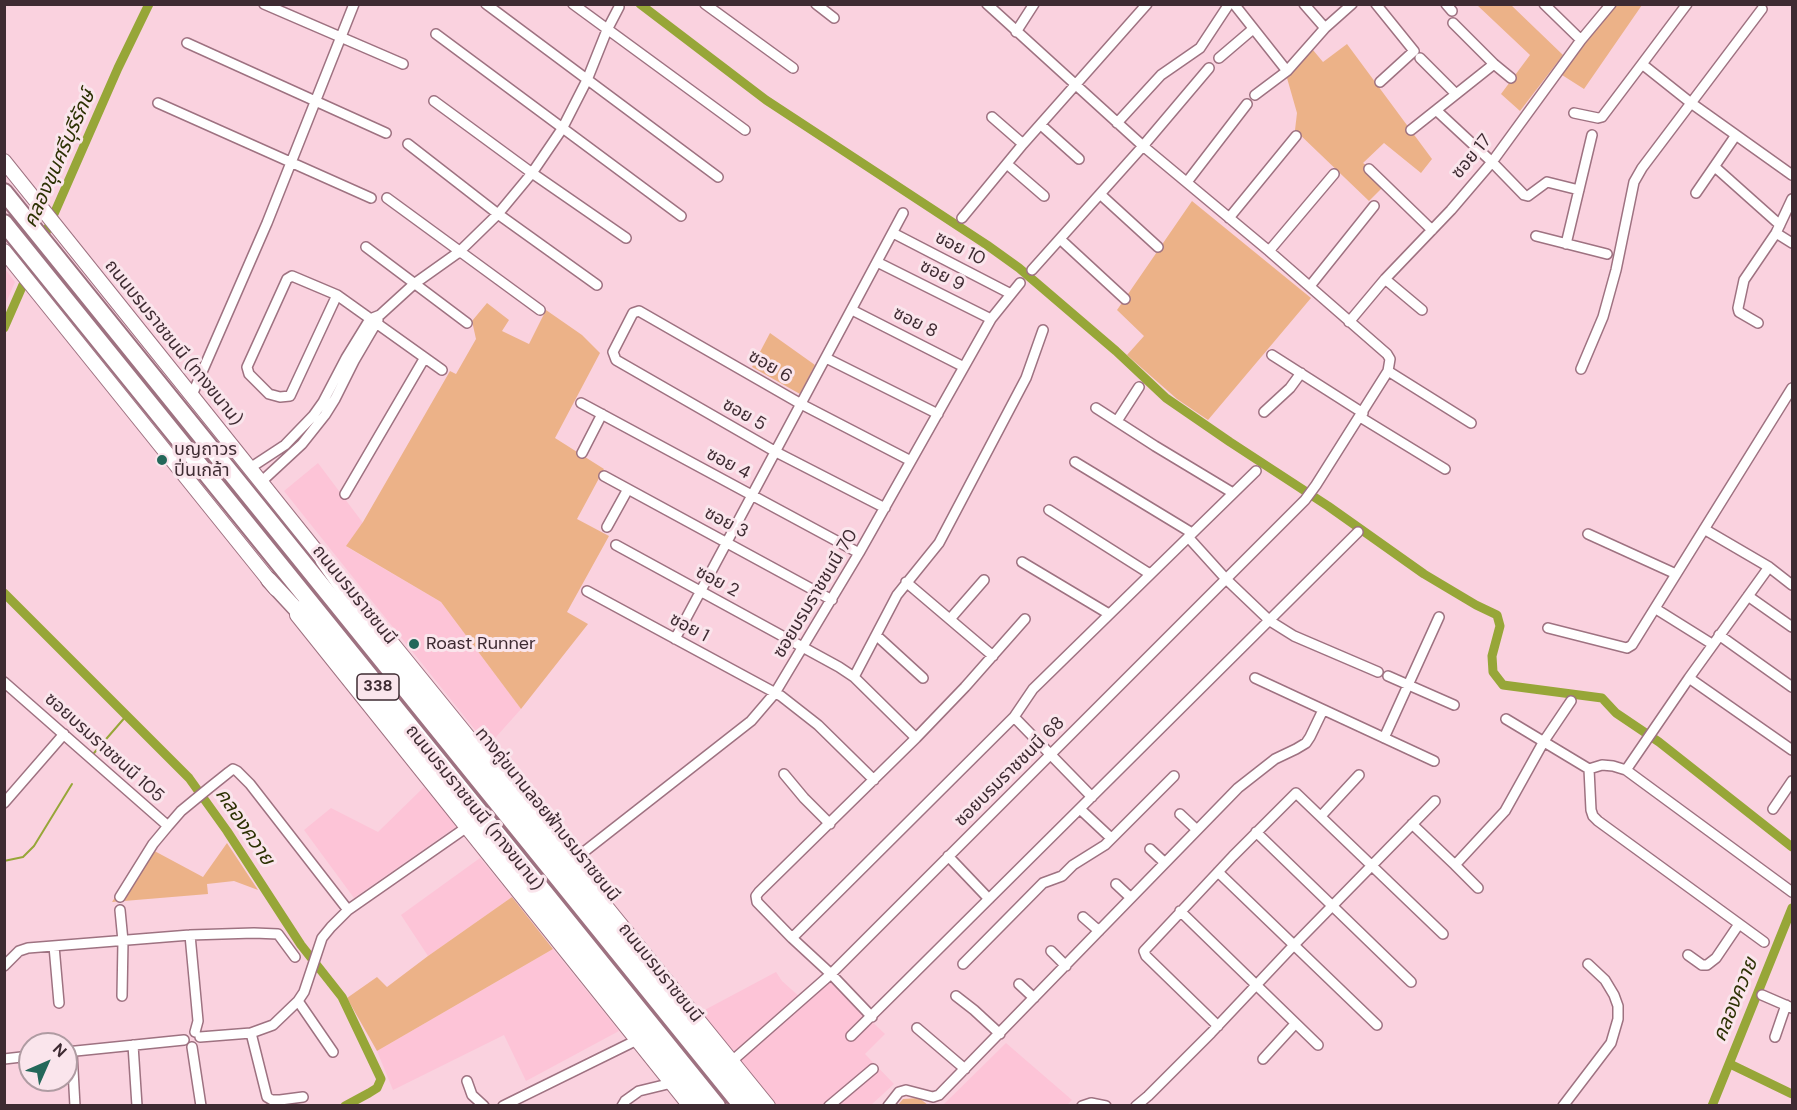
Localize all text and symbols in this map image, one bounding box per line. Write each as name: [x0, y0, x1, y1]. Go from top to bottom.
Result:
water label: คลองขุนศรีบุรีรักษ์: [19, 87, 101, 231]
street label: ซอย 17: [1447, 131, 1497, 183]
street label: ซอย 10: [931, 227, 989, 271]
street label: ถนนบรมราชชนนี (ทางขนาน): [99, 256, 247, 430]
street label: ซอย 9: [916, 256, 968, 296]
street label: ซอย 8: [889, 303, 941, 343]
street label: ซอย 6: [744, 346, 796, 388]
street label: ซอย 5: [718, 394, 770, 436]
place label: บุญถาวร ปิ่นเกล้า: [174, 439, 237, 482]
street label: ซอย 4: [702, 443, 754, 485]
marker: บุญถาวร ปิ่นเกล้า: [155, 453, 169, 467]
street label: ซอย 3: [700, 503, 752, 543]
street label: ซอยบรมราชชนนี 70: [769, 526, 863, 662]
street label: ถนนบรมราชชนนี: [307, 541, 401, 649]
street label: ซอย 2: [692, 562, 742, 602]
street label: ซอย 1: [666, 609, 712, 647]
place label: Roast Runner: [426, 633, 536, 655]
marker: Roast Runner: [407, 637, 421, 651]
road number: 338: [357, 674, 399, 700]
street label: ซอยบรมราชชนนี 105: [40, 689, 168, 807]
street label: ซอยบรมราชชนนี 68: [950, 712, 1070, 832]
street label: ถนนบรมราชชนนี (ทางขนาน): [400, 721, 548, 895]
street label: ทางคู่ขนานลอยฟ้าบรมราชชนนี: [470, 724, 624, 906]
water label: คลองควาย: [209, 784, 279, 870]
street label: ถนนบรมราชชนนี: [613, 919, 707, 1027]
water label: คลองควาย: [1708, 955, 1764, 1045]
north arrow: [18, 1032, 78, 1092]
text: N: [48, 1039, 71, 1062]

